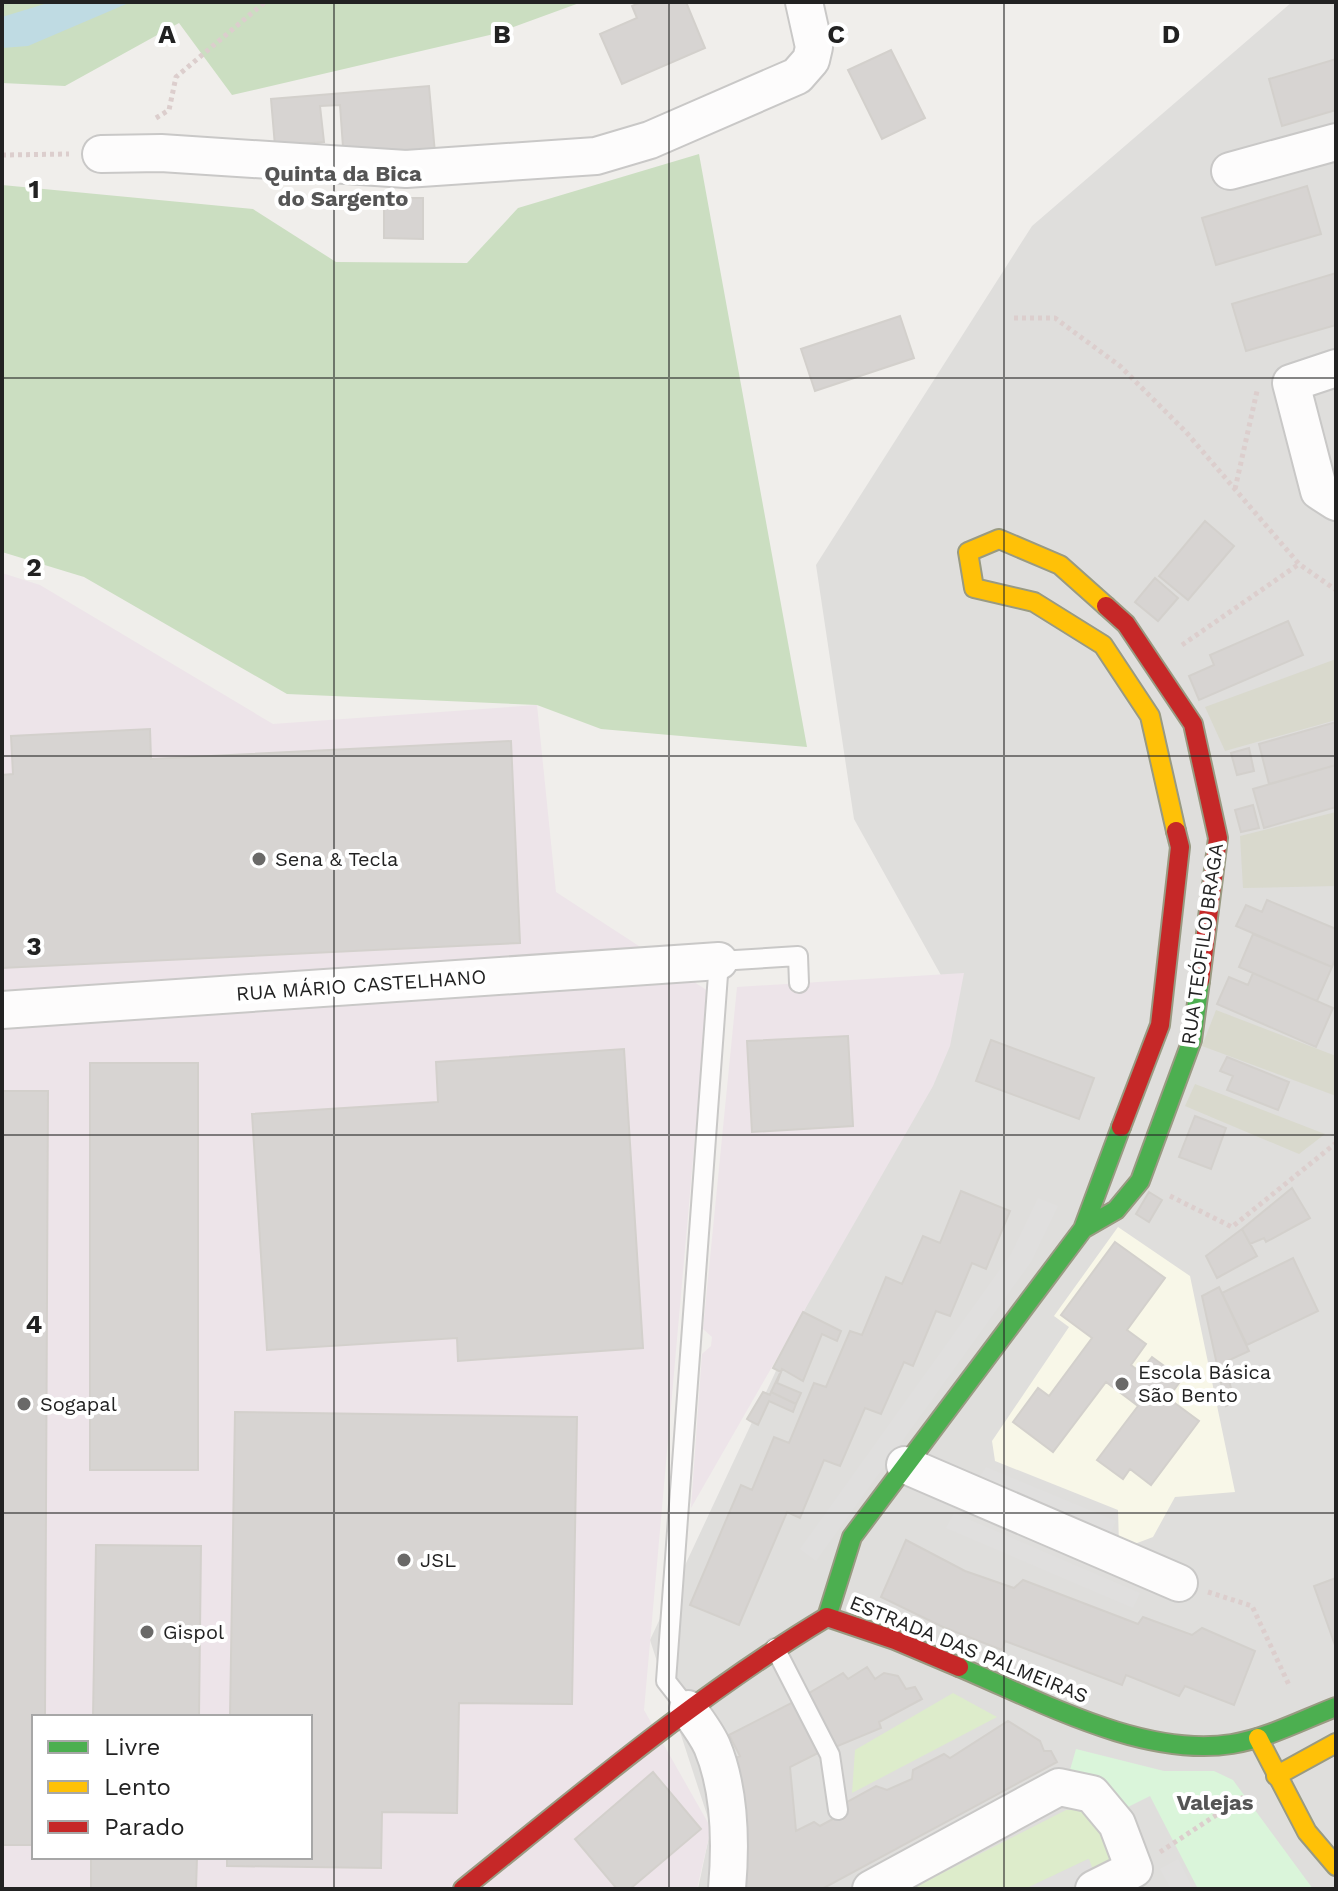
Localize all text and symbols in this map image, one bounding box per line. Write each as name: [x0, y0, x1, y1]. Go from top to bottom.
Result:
text: A: [158, 19, 176, 49]
text: B: [493, 19, 511, 49]
text: C: [827, 19, 845, 49]
text: D: [1162, 19, 1180, 49]
district label: Quinta da Bica do Sargento: [264, 161, 422, 211]
text: 1: [28, 174, 40, 204]
text: 2: [26, 552, 42, 582]
street label: RUA TEÓFILO BRAGA: [1176, 842, 1228, 1046]
place label: Sena & Tecla: [275, 847, 398, 871]
marker: Sena & Tecla: [250, 850, 268, 868]
text: 3: [26, 931, 42, 961]
street label: RUA MÁRIO CASTELHANO: [235, 964, 487, 1006]
text: 4: [26, 1309, 43, 1339]
place label: Escola Básica São Bento: [1138, 1360, 1271, 1407]
marker: Escola Básica São Bento: [1113, 1375, 1131, 1393]
place label: Sogapal: [40, 1392, 117, 1416]
marker: Sogapal: [15, 1395, 33, 1413]
place label: JSL: [420, 1548, 456, 1572]
marker: JSL: [395, 1551, 413, 1569]
street label: ESTRADA DAS PALMEIRAS: [846, 1590, 1092, 1708]
place label: Gispol: [163, 1620, 224, 1644]
marker: Gispol: [138, 1623, 156, 1641]
legend: [32, 1715, 312, 1859]
text: Livre: [104, 1733, 160, 1761]
text: Lento: [104, 1773, 171, 1801]
district label: Valejas: [1176, 1790, 1254, 1815]
text: Parado: [104, 1813, 185, 1841]

